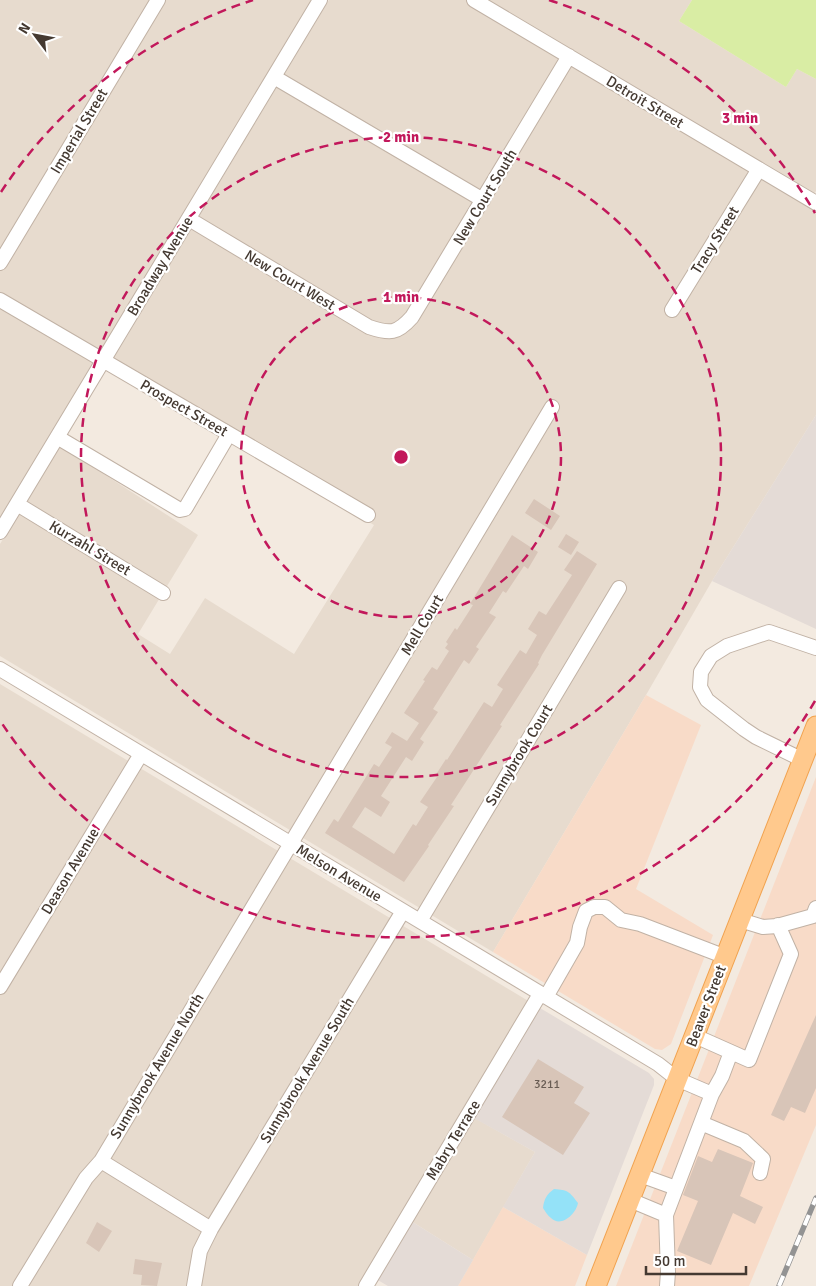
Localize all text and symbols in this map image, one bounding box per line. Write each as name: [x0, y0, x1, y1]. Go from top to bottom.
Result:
north arrow: [10, 10, 60, 60]
text: N: [15, 20, 34, 37]
street label: Detroit Street: [603, 72, 687, 132]
street label: Imperial Street: [47, 85, 111, 177]
text: 3 min: [722, 109, 758, 127]
text: 2 min: [383, 128, 419, 146]
street label: New Court South: [449, 146, 521, 248]
street label: Tracy Street: [687, 203, 743, 277]
street label: Broadway Avenue: [123, 213, 197, 319]
street label: New Court West: [241, 246, 339, 314]
text: 1 min: [383, 288, 419, 306]
street label: Prospect Street: [137, 376, 231, 440]
centre of rings: [392, 448, 410, 466]
street label: Kurzahl Street: [46, 517, 134, 579]
street label: Mell Court: [397, 591, 447, 659]
street label: Sunnybrook Court: [482, 701, 556, 809]
street label: Deason Avenue: [37, 825, 103, 917]
street label: Melson Avenue: [293, 840, 385, 906]
street label: Beaver Street: [682, 963, 730, 1049]
street label: Sunnybrook Avenue North: [106, 990, 208, 1142]
street label: Sunnybrook Avenue South: [256, 994, 358, 1146]
house number: 3211: [534, 1077, 560, 1092]
street label: Mabry Terrace: [422, 1097, 484, 1183]
scale bar: [646, 1244, 746, 1276]
text: 50 m: [654, 1252, 685, 1270]

